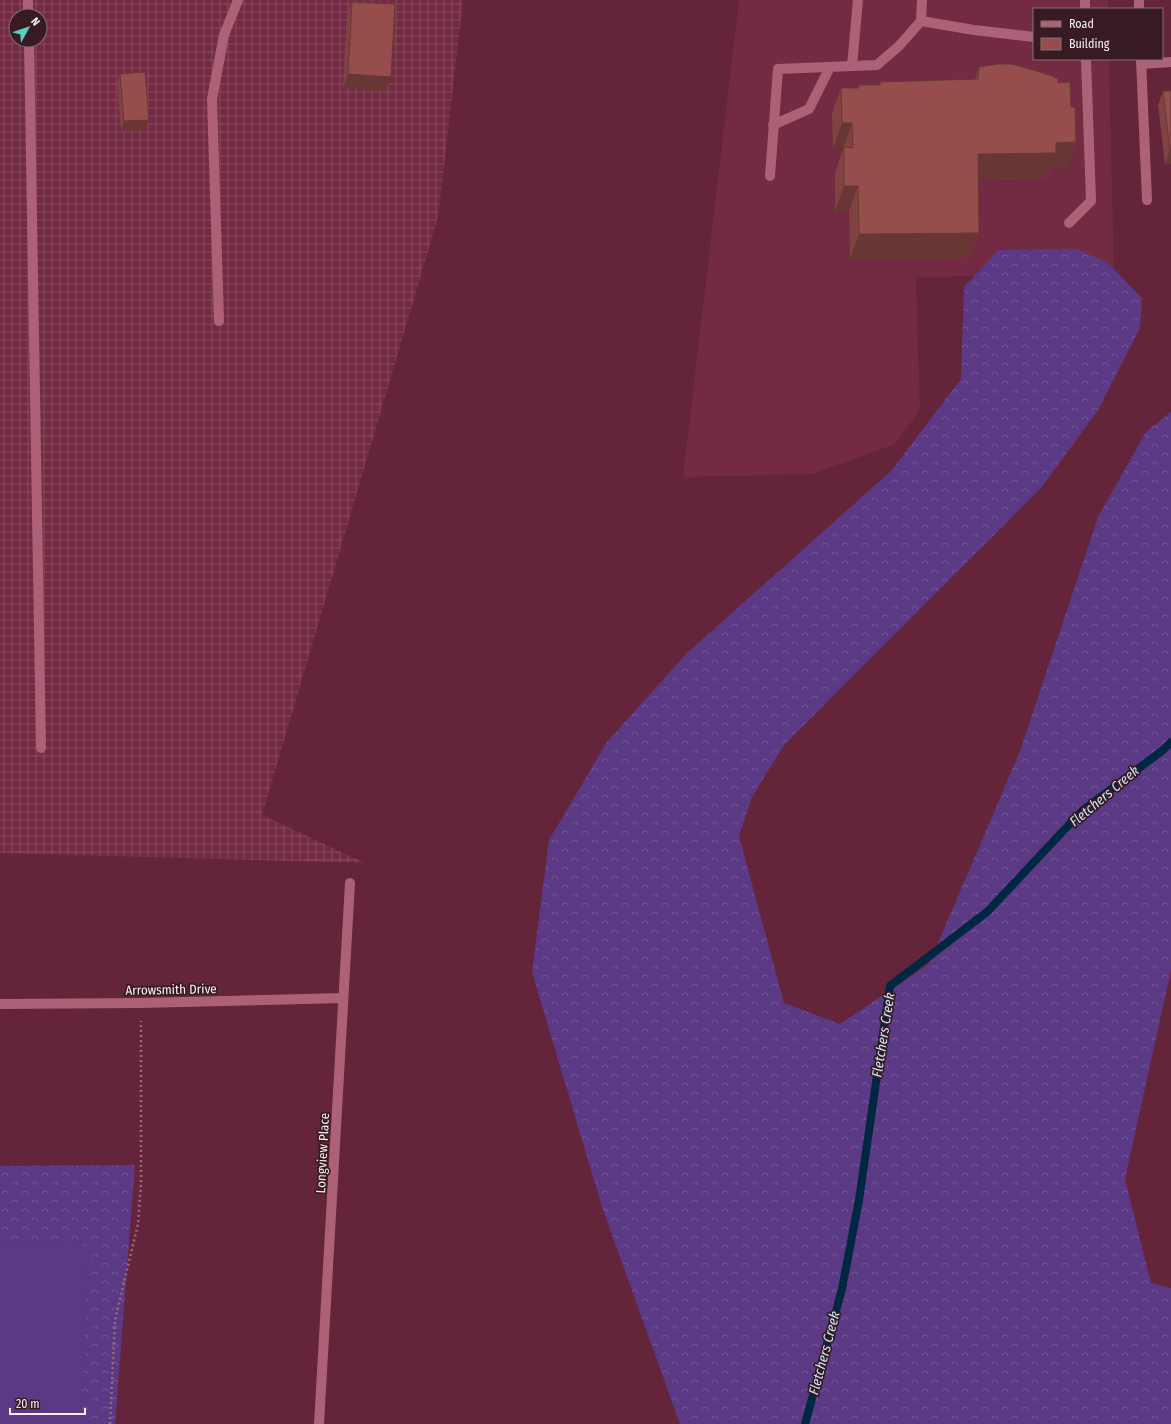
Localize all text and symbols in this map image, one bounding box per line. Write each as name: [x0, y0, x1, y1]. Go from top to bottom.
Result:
north arrow: [8, 8, 48, 48]
legend: [1033, 8, 1163, 60]
text: N: [28, 15, 42, 29]
text: Road: [1069, 17, 1094, 31]
text: Building: [1069, 37, 1110, 51]
water label: Fletchers Creek: [1066, 762, 1143, 830]
street label: Arrowsmith Drive: [125, 981, 217, 998]
water label: Fletchers Creek: [868, 991, 899, 1079]
street label: Longview Place: [313, 1112, 332, 1194]
water label: Fletchers Creek: [805, 1309, 844, 1397]
scale bar: [10, 1390, 85, 1416]
text: 20 m: [16, 1397, 40, 1411]

